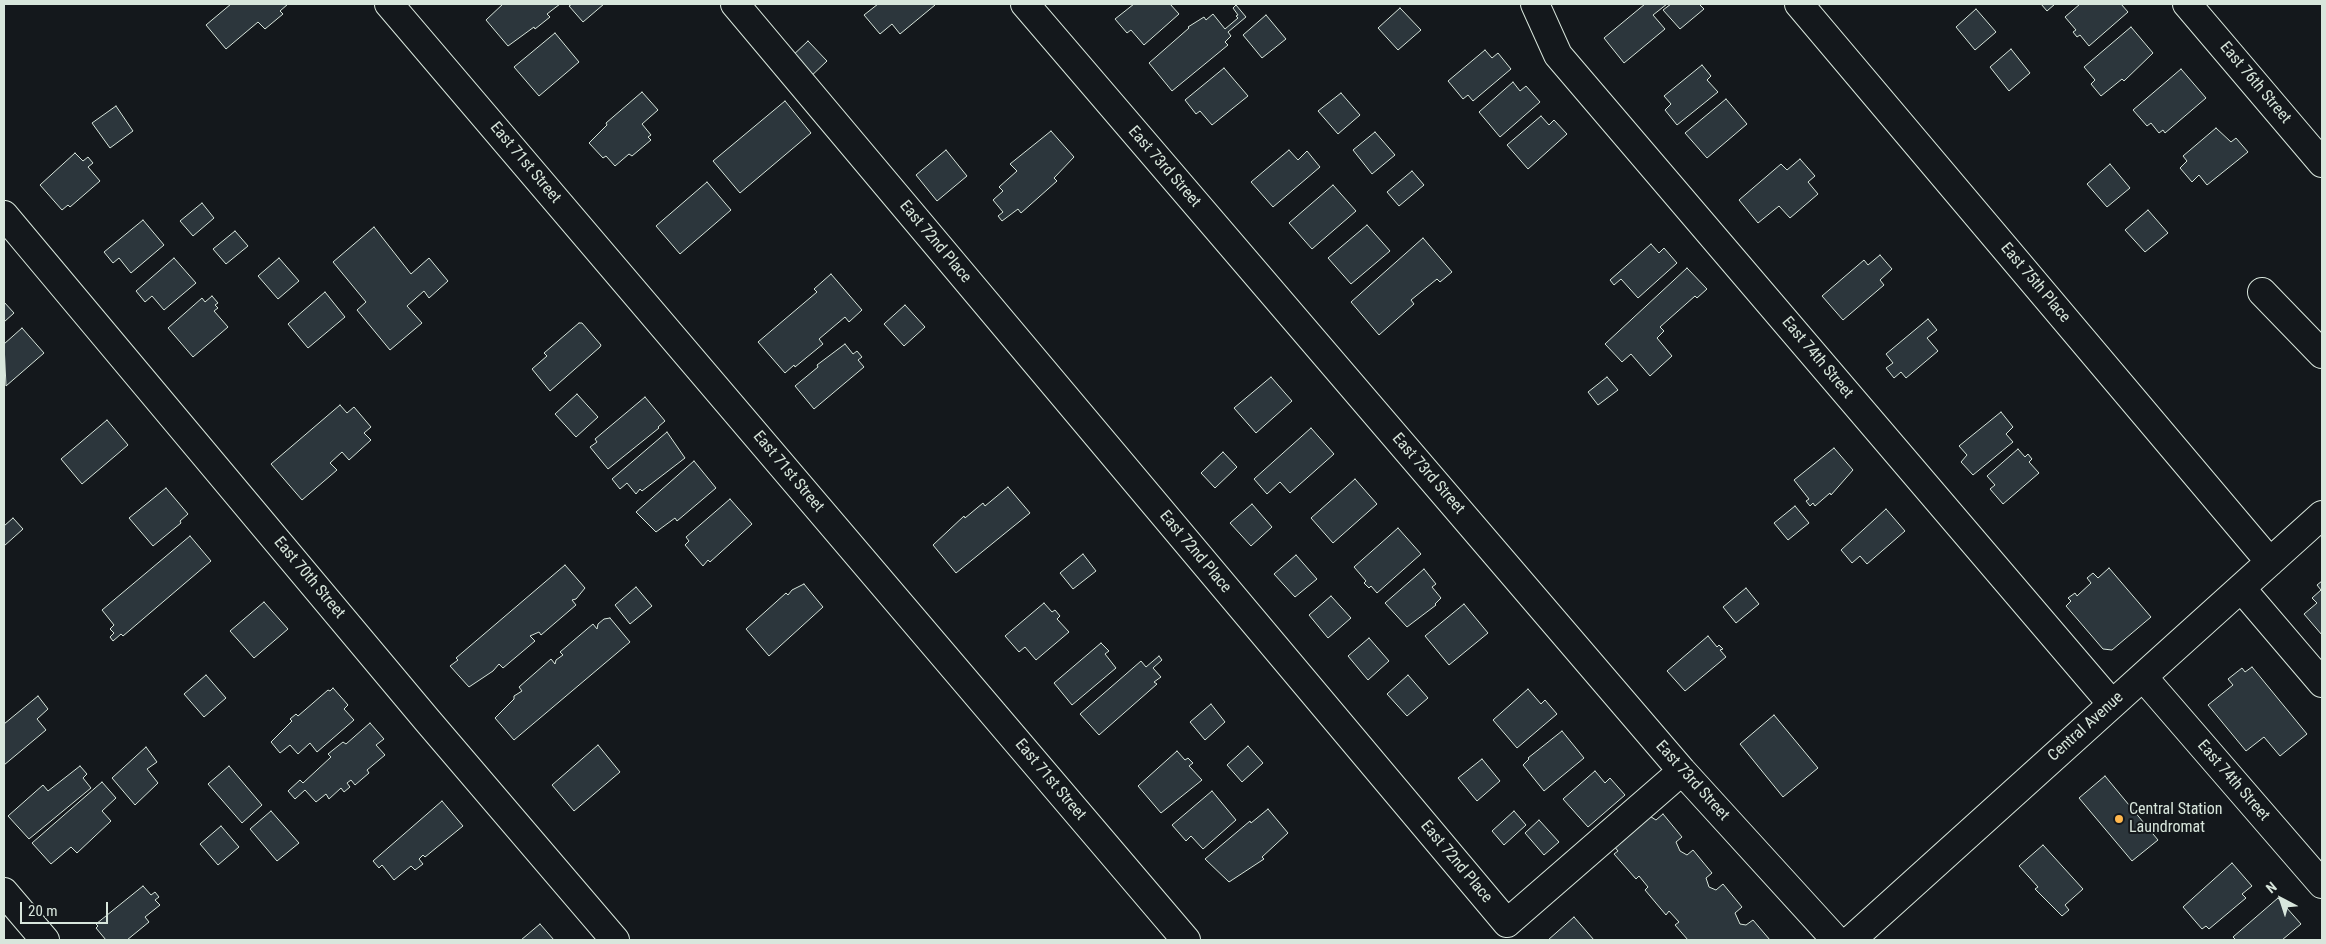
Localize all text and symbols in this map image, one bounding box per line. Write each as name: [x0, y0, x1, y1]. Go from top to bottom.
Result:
street label: East 76th Street: [2215, 38, 2295, 128]
street label: East 71st Street: [485, 118, 565, 208]
street label: East 73rd Street: [1124, 123, 1204, 211]
street label: East 72nd Place: [895, 197, 975, 287]
street label: East 75th Place: [1996, 239, 2074, 327]
street label: East 74th Street: [1777, 313, 1857, 403]
street label: East 71st Street: [748, 427, 828, 517]
street label: East 73rd Street: [1388, 430, 1468, 518]
street label: East 72nd Place: [1155, 507, 1235, 597]
street label: East 70th Street: [269, 533, 349, 623]
street label: Central Avenue: [2044, 688, 2128, 766]
street label: East 71st Street: [1010, 735, 1090, 825]
street label: East 73rd Street: [1651, 737, 1733, 825]
street label: East 74th Street: [2193, 737, 2273, 825]
place label: Central Station Laundromat: [2129, 800, 2223, 838]
marker: Central Station Laundromat: [2113, 813, 2125, 825]
street label: East 72nd Place: [1416, 817, 1496, 907]
north arrow: [2256, 874, 2306, 924]
text: N: [2263, 879, 2280, 896]
scale bar: [22, 892, 110, 924]
text: 20 m: [28, 902, 58, 920]

